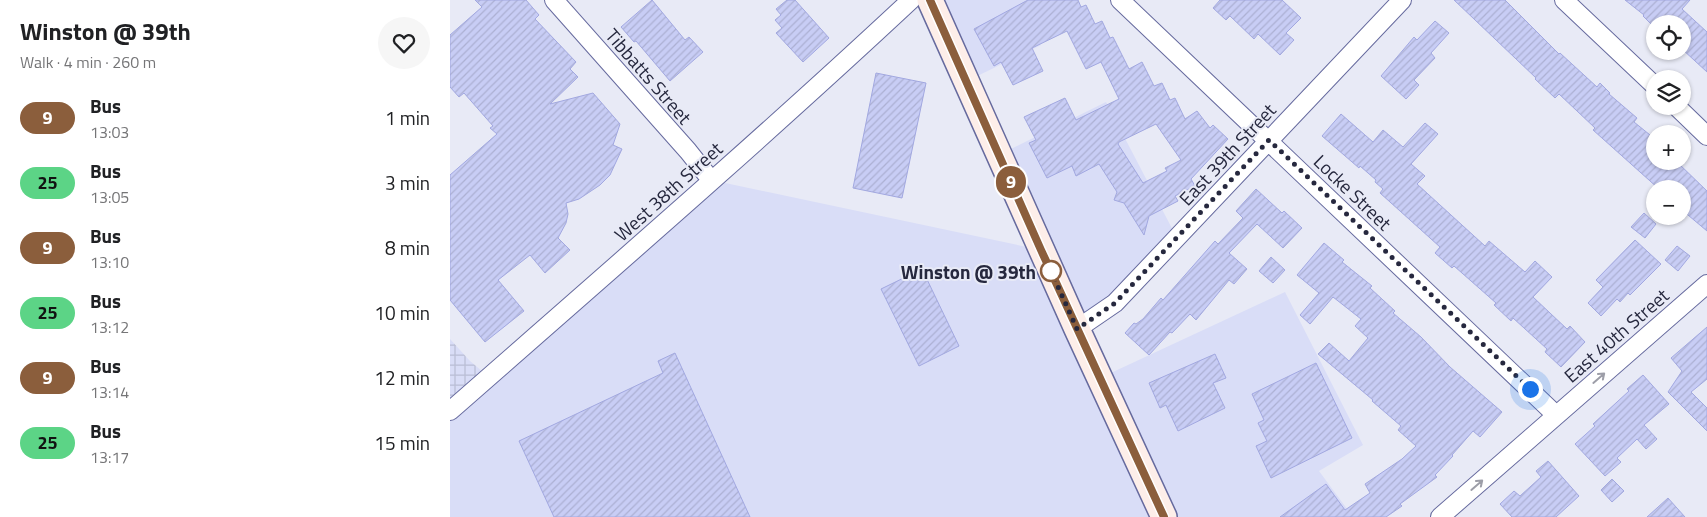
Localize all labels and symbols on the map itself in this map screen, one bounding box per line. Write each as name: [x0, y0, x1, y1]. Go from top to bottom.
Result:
street label: Tibbatts Street: [599, 22, 699, 131]
street label: East 39th Street: [1172, 96, 1283, 212]
street label: West 38th Street: [607, 134, 729, 248]
street label: Locke Street: [1307, 147, 1399, 237]
line badge: 9: [995, 166, 1027, 198]
place label: Winston @ 39th: [901, 257, 1036, 286]
marker: Winston @ 39th: [1040, 260, 1062, 282]
street label: East 40th Street: [1557, 281, 1675, 389]
one-way arrow: [1593, 372, 1606, 384]
your location: [1518, 377, 1543, 402]
one-way arrow: [1471, 480, 1484, 491]

